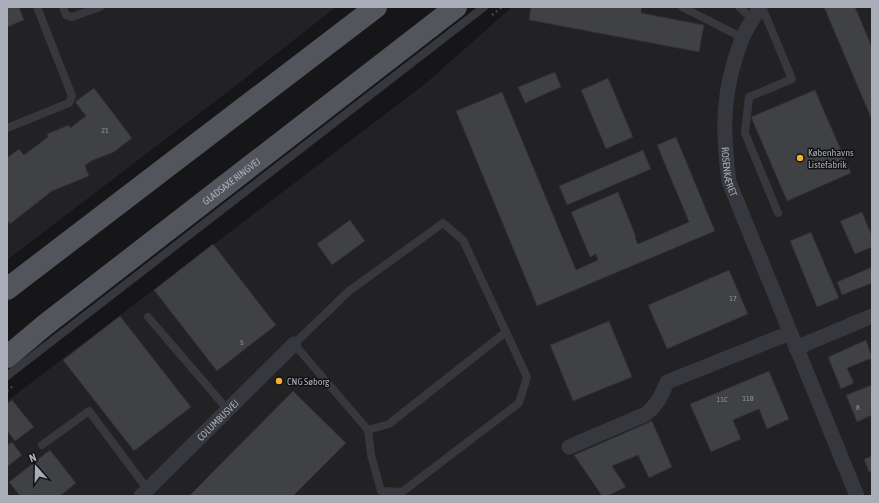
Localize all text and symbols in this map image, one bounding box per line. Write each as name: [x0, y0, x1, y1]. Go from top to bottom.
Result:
house number: 21: [101, 126, 109, 135]
street label: ROSENKÆRET: [720, 147, 740, 198]
place label: Københavns Listefabrik: [808, 147, 854, 170]
marker: Københavns Listefabrik: [795, 153, 805, 163]
street label: GLADSAXE RINGVEJ: [200, 155, 262, 207]
house number: 17: [729, 294, 737, 303]
house number: 5: [240, 338, 244, 347]
marker: CNG Søborg: [274, 376, 284, 386]
place label: CNG Søborg: [287, 376, 330, 387]
house number: 11B: [742, 394, 754, 403]
house number: 11C: [716, 395, 728, 404]
street label: COLUMBUSVEJ: [195, 397, 241, 443]
house number: 8: [856, 403, 860, 412]
north arrow: [16, 447, 56, 487]
text: N: [27, 451, 38, 464]

